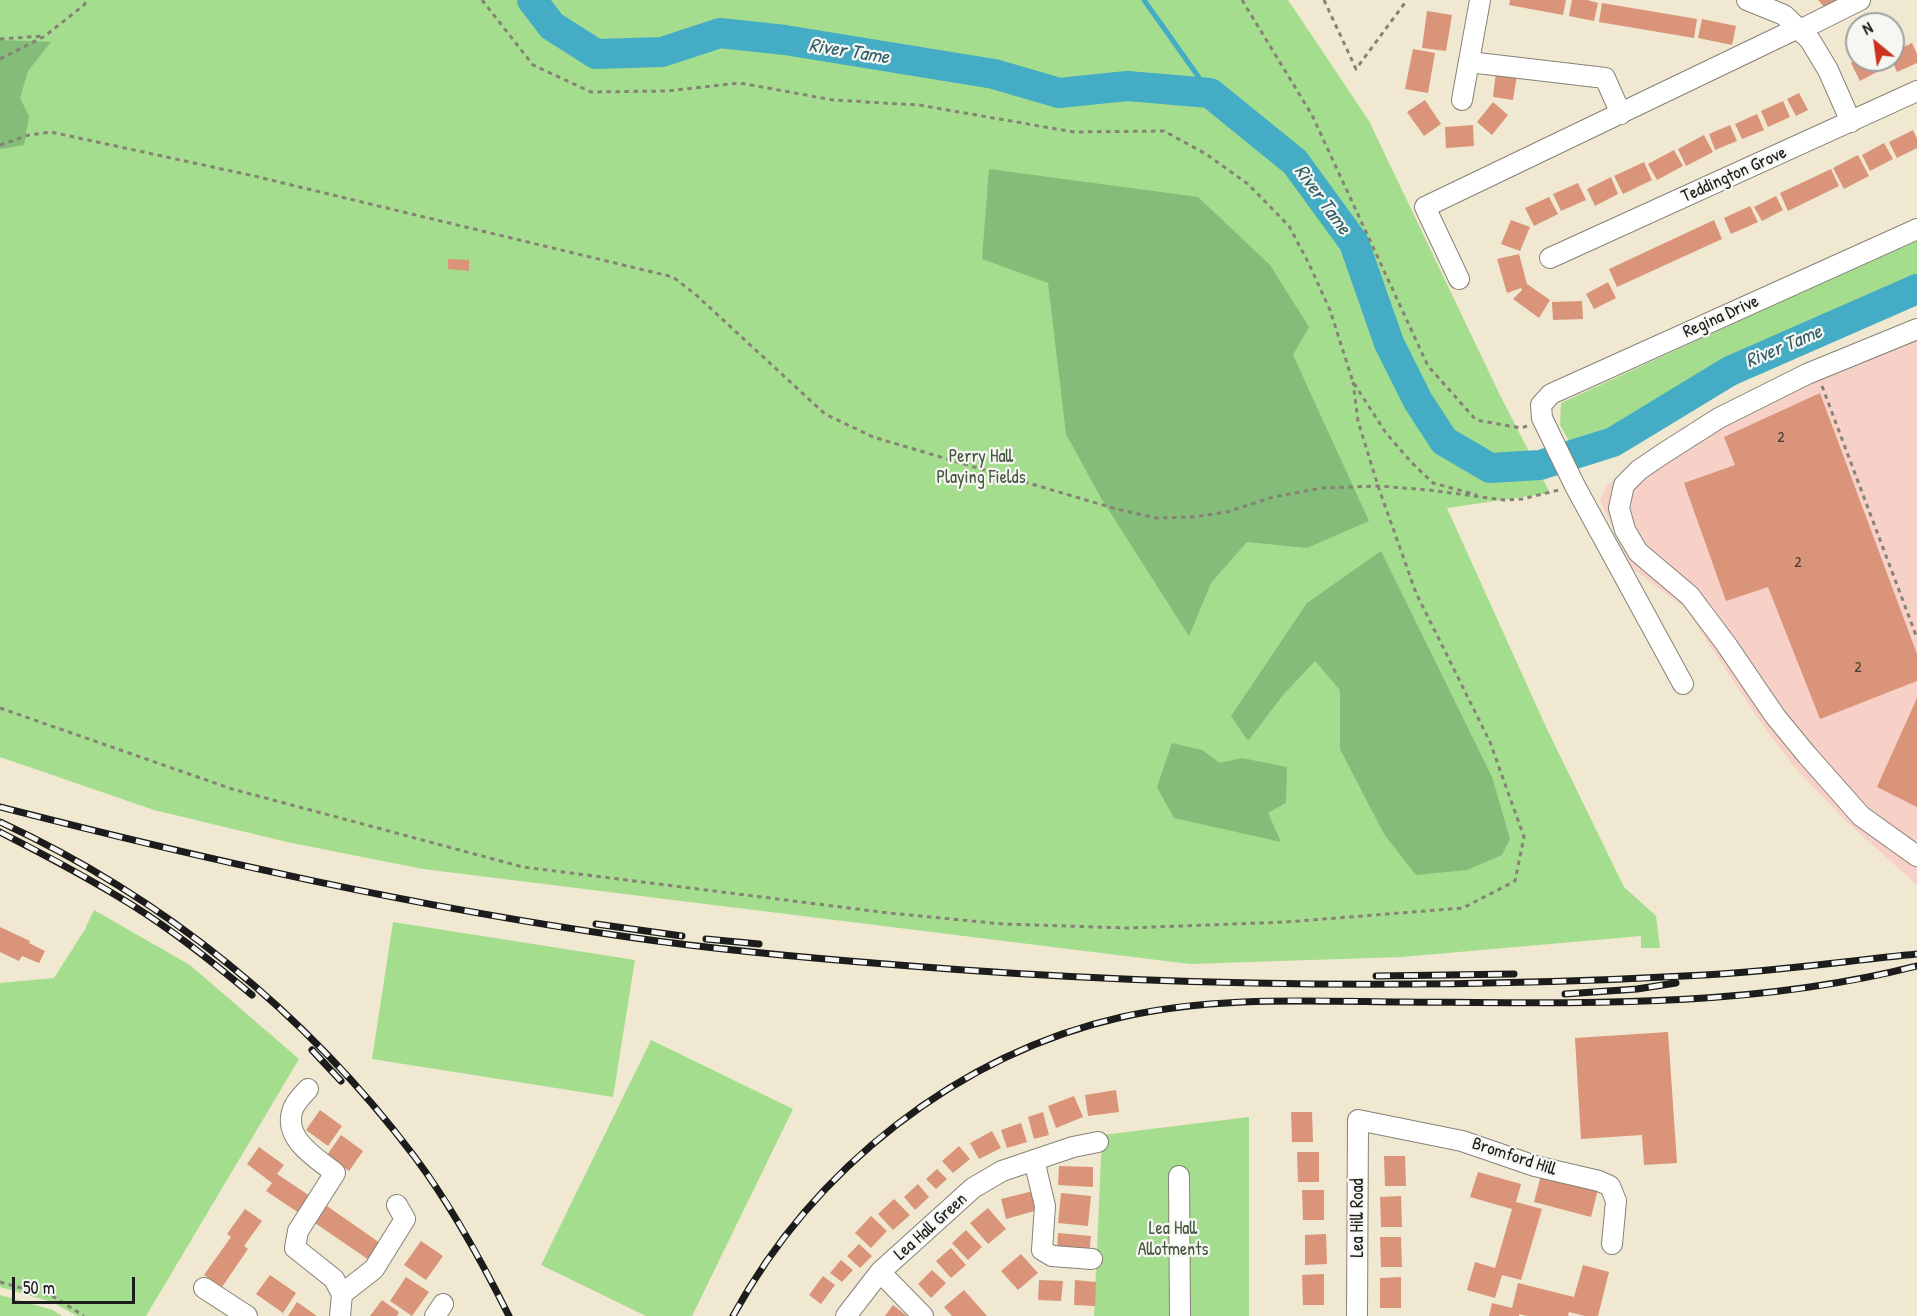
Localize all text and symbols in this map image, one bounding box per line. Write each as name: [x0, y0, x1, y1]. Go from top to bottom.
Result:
north arrow: [1845, 12, 1905, 72]
text: N: [1858, 16, 1876, 40]
water label: River Tame: [807, 34, 891, 70]
street label: Teddington Grove: [1678, 142, 1790, 208]
water label: River Tame: [1289, 160, 1355, 240]
street label: Regina Drive: [1680, 291, 1762, 343]
water label: River Tame: [1742, 320, 1826, 374]
house number: 2: [1777, 429, 1785, 447]
park label: Perry Hall Playing Fields: [936, 446, 1026, 488]
house number: 2: [1794, 554, 1802, 572]
house number: 2: [1854, 659, 1862, 677]
street label: Bromford Hill: [1469, 1133, 1559, 1181]
street label: Lea Hill Road: [1347, 1179, 1369, 1257]
street label: Lea Hall Green: [890, 1189, 972, 1265]
park label: Lea Hall Allotments: [1138, 1218, 1208, 1260]
scale bar: [15, 1265, 138, 1303]
text: 50 m: [23, 1275, 55, 1300]

